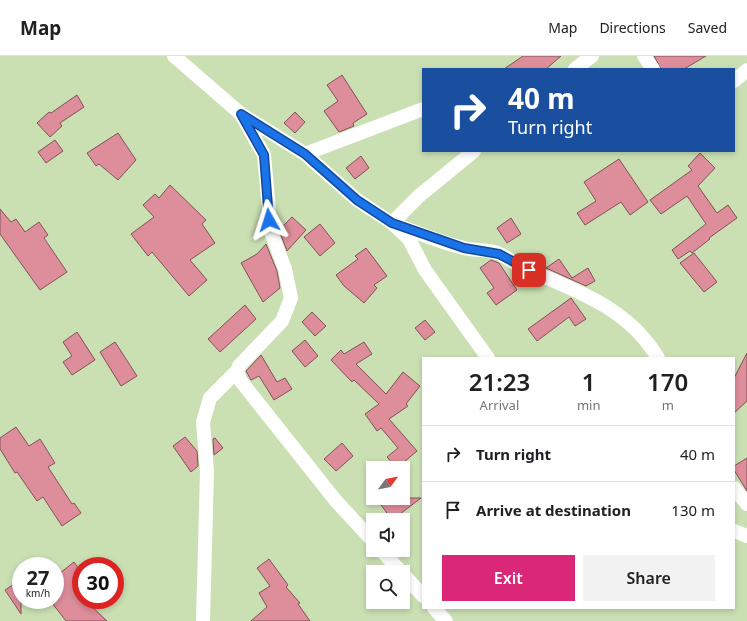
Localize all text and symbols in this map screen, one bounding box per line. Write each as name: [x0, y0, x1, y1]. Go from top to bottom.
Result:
text: Map: [20, 15, 61, 41]
text: Map: [548, 18, 577, 37]
text: Directions: [599, 18, 666, 37]
text: Saved: [688, 18, 727, 37]
text: 40 m: [508, 79, 575, 117]
icon: right: [442, 84, 494, 136]
text: Turn right: [508, 115, 592, 139]
position arrow: [248, 199, 290, 241]
pin: [512, 253, 546, 287]
icon: arrive: [518, 259, 540, 281]
text: 21:23: [469, 365, 530, 398]
text: 1: [582, 365, 596, 398]
text: 170: [647, 365, 688, 398]
text: Arrival: [480, 396, 519, 414]
text: min: [577, 396, 600, 414]
text: m: [662, 396, 674, 414]
icon: right: [442, 443, 464, 465]
text: Turn right: [476, 444, 551, 464]
text: 40 m: [680, 444, 715, 464]
north arrow: [366, 461, 410, 505]
map controls: [366, 461, 410, 609]
icon: arrive: [442, 499, 464, 521]
text: Arrive at destination: [476, 500, 631, 520]
text: 130 m: [671, 500, 715, 520]
button: sound: [366, 513, 410, 557]
button: Exit: [442, 555, 575, 601]
button: Share: [583, 555, 715, 601]
speed limit sign: 30: [72, 557, 124, 609]
text: 27: [27, 564, 49, 591]
button: search: [366, 565, 410, 609]
text: km/h: [26, 586, 50, 600]

